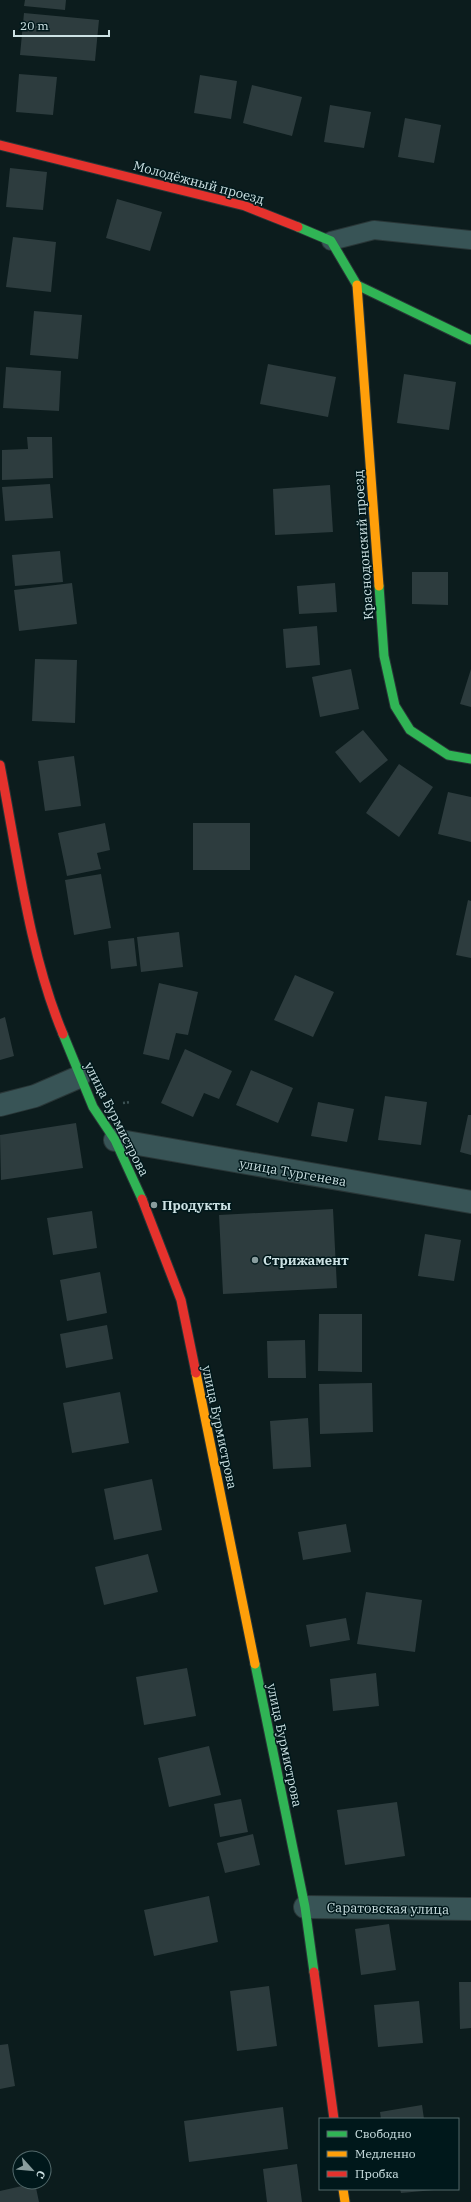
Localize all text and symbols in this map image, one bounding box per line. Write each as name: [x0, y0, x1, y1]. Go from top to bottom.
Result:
scale bar: [14, 12, 109, 38]
text: 20 m: [20, 18, 49, 33]
street label: Молодёжный проезд: [132, 157, 266, 208]
street label: Краснодонский проезд: [350, 470, 377, 620]
street label: улица Бурмистрова: [80, 1059, 153, 1179]
street label: улица Тургенева: [238, 1155, 348, 1190]
place label: Продукты: [162, 1197, 231, 1214]
marker: Продукты: [149, 1200, 159, 1210]
place label: Стрижамент: [263, 1252, 349, 1269]
marker: Стрижамент: [250, 1255, 260, 1265]
street label: улица Бурмистрова: [198, 1364, 241, 1491]
street label: улица Бурмистрова: [263, 1682, 306, 1809]
street label: Саратовская улица: [327, 1899, 449, 1918]
legend: [319, 2118, 459, 2190]
text: Свободно: [355, 2126, 412, 2141]
text: Медленно: [355, 2146, 416, 2161]
north arrow: [12, 2150, 52, 2190]
text: Пробка: [355, 2166, 399, 2181]
text: С: [33, 2168, 49, 2181]

